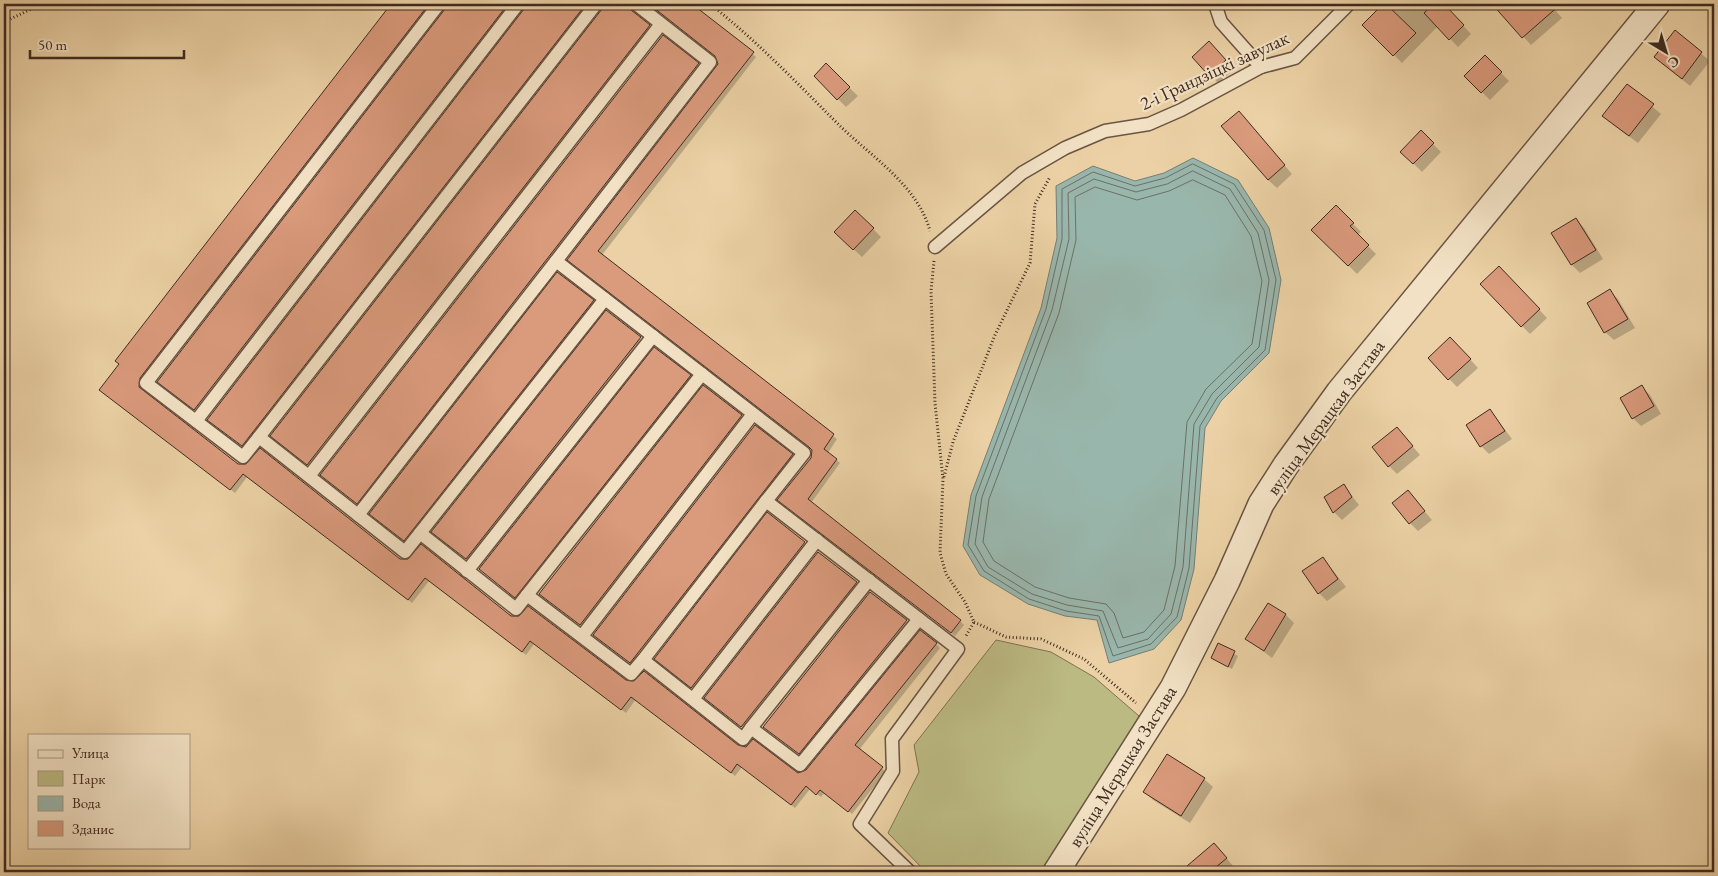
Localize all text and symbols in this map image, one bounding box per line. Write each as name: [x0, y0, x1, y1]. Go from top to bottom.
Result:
street label: 2-і Грандзіцкі завулак: [1136, 25, 1293, 116]
scale bar: [30, 28, 184, 60]
north arrow: [1640, 28, 1690, 78]
text: 50 m: [38, 35, 67, 54]
text: С: [1664, 52, 1683, 72]
street label: вуліца Мерацкая Застава: [1261, 334, 1390, 500]
street label: вуліца Мерацкая Застава: [1062, 680, 1183, 852]
legend: [28, 734, 190, 848]
text: Улица: [71, 743, 109, 762]
text: Парк: [72, 769, 105, 788]
text: Вода: [72, 793, 101, 812]
text: Здание: [72, 819, 114, 838]

